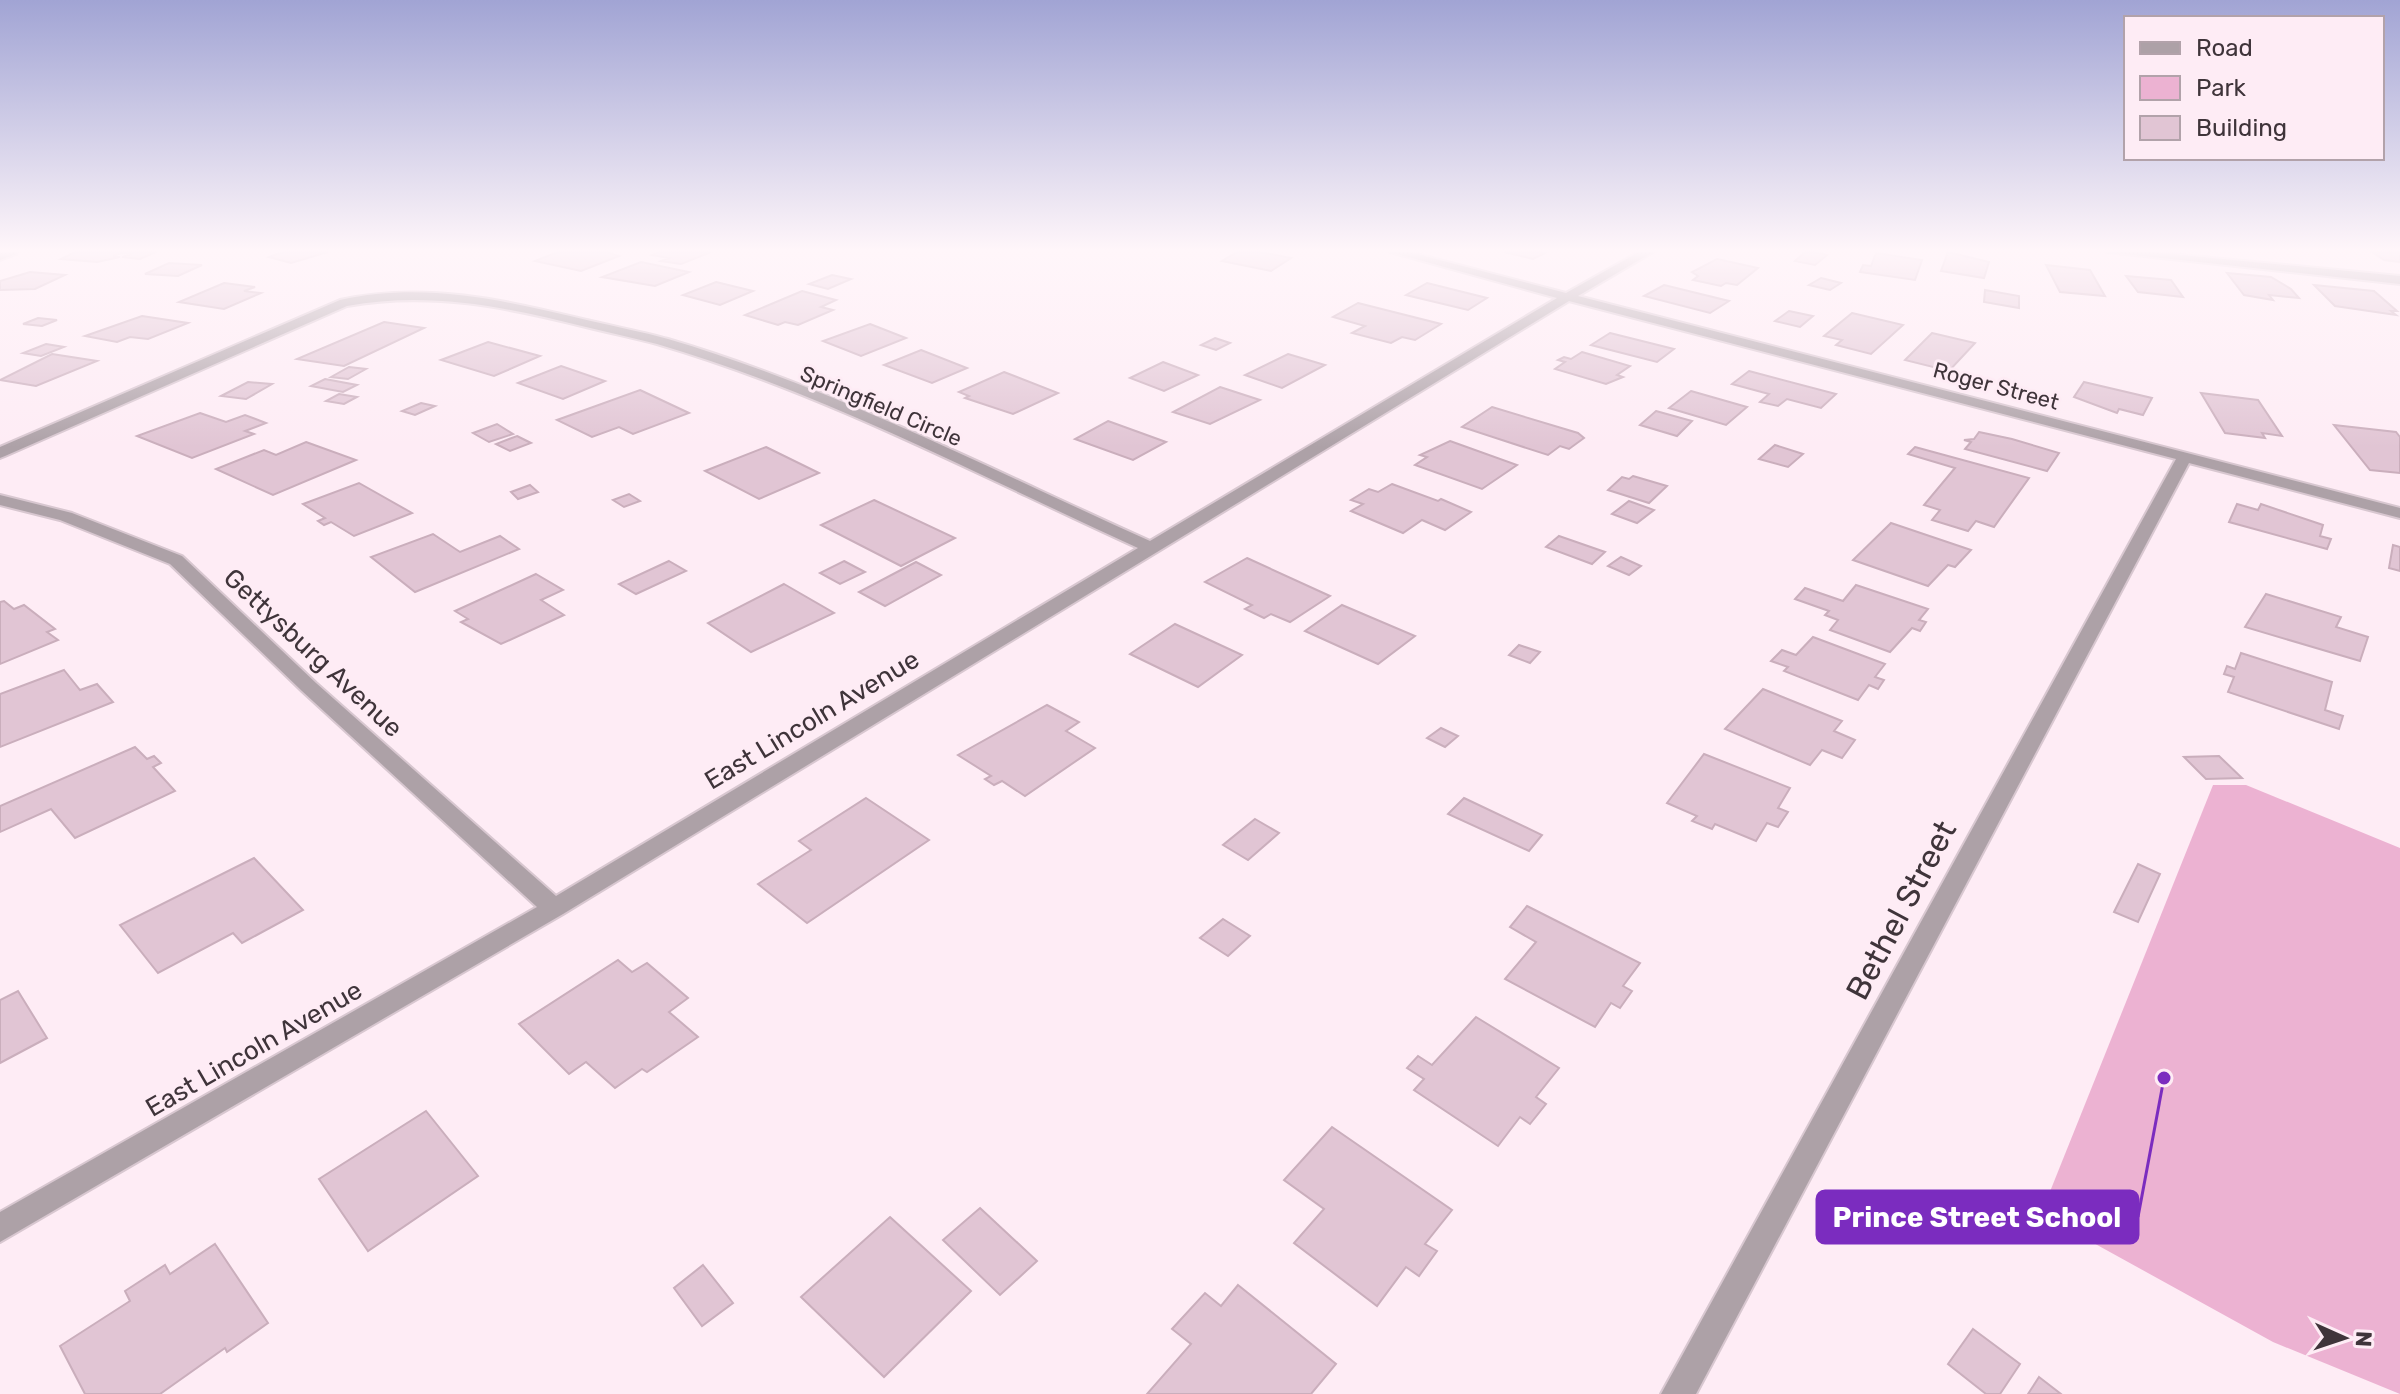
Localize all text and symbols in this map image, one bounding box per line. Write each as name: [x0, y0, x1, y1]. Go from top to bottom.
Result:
legend: [2124, 16, 2384, 160]
text: Road: [2196, 34, 2253, 62]
text: Park: [2196, 74, 2247, 102]
text: Building: [2196, 114, 2287, 142]
street label: Roger Street: [1930, 356, 2062, 416]
street label: Springfield Circle: [796, 360, 966, 452]
street label: Gettysburg Avenue: [217, 562, 409, 744]
street label: East Lincoln Avenue: [699, 644, 925, 796]
street label: Bethel Street: [1838, 814, 1964, 1006]
street label: East Lincoln Avenue: [140, 974, 368, 1124]
callout: Prince Street School: [1817, 1191, 2138, 1243]
text: Prince Street School: [1833, 1201, 2121, 1234]
north arrow: [2304, 1298, 2384, 1378]
text: N: [2350, 1330, 2377, 1348]

